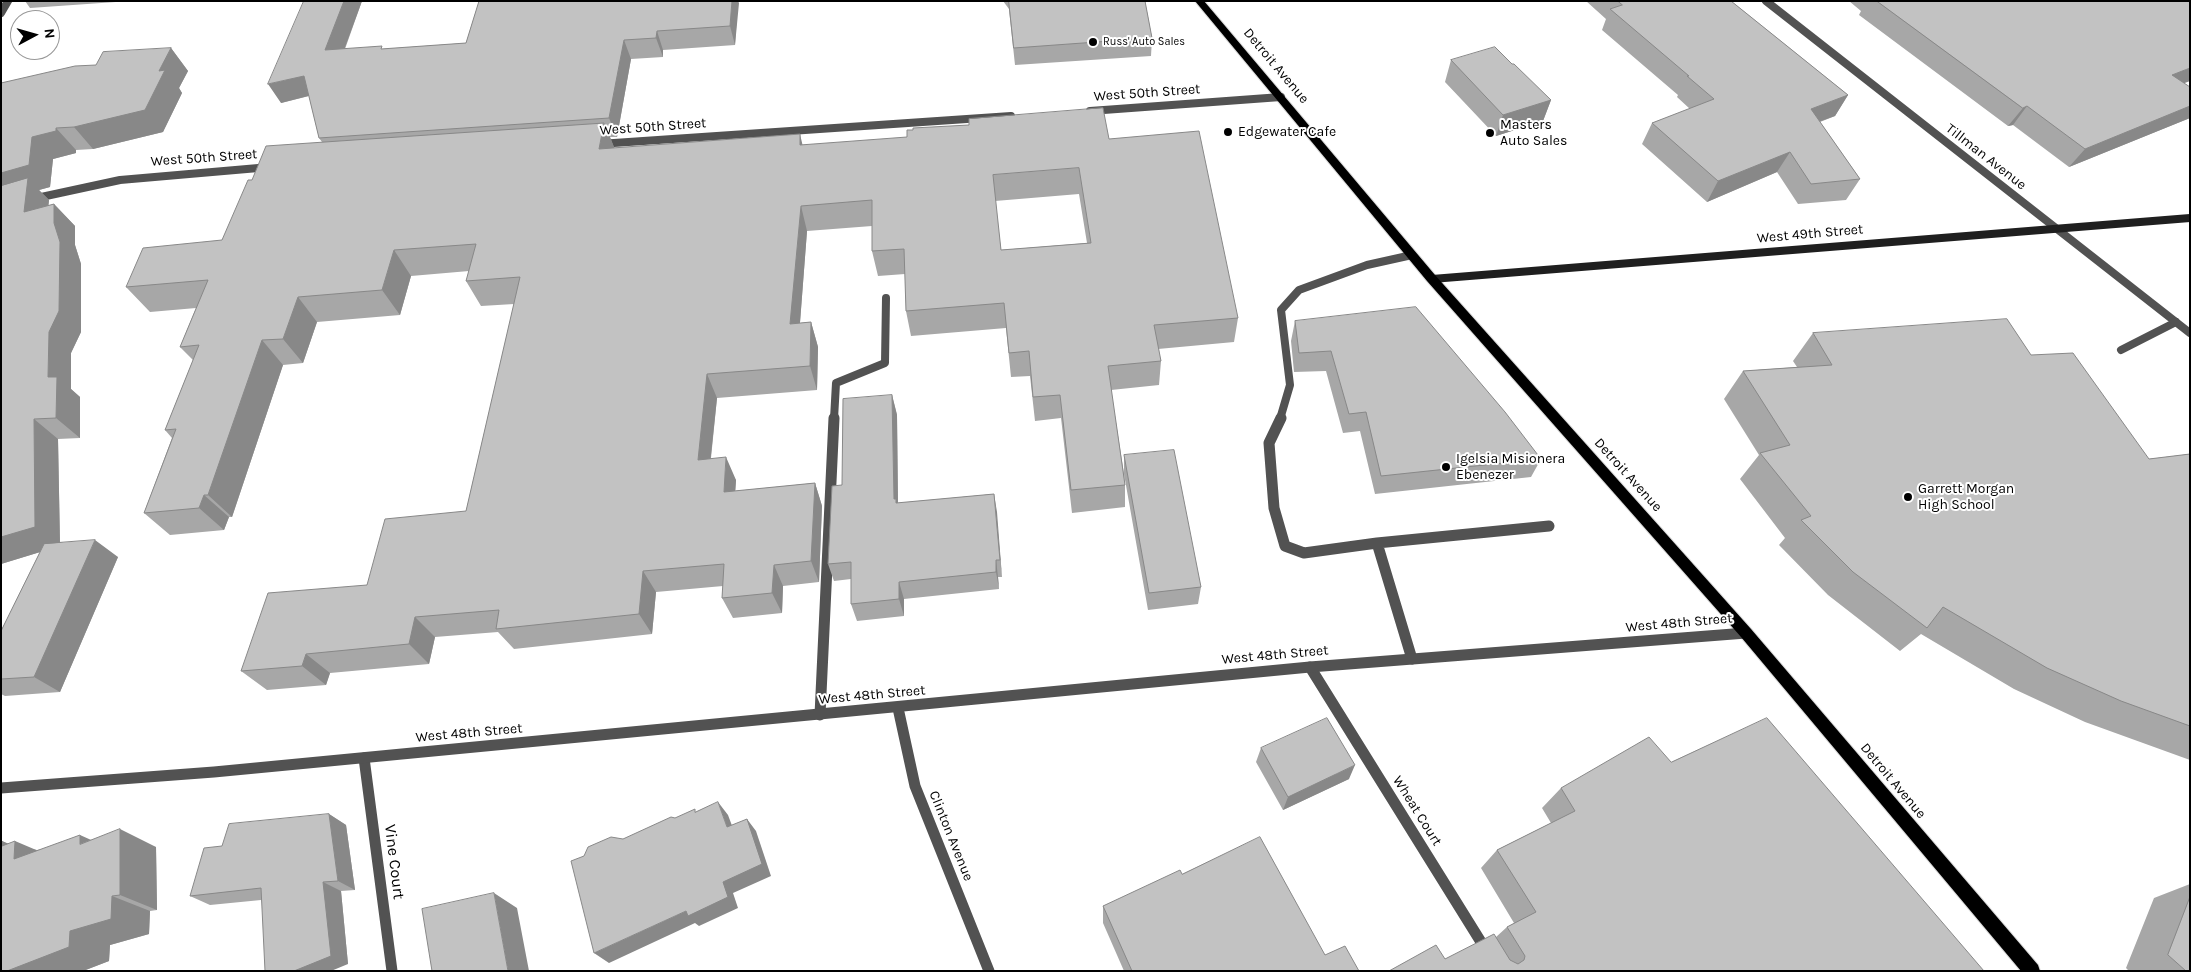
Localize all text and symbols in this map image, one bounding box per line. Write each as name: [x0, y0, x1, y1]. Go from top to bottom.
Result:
north arrow: [10, 10, 60, 60]
street label: Detroit Avenue: [1240, 25, 1312, 107]
text: N: [40, 28, 58, 39]
place label: Russ' Auto Sales: [1103, 35, 1185, 49]
marker: Russ' Auto Sales: [1087, 36, 1099, 48]
street label: West 50th Street: [1093, 81, 1201, 105]
street label: West 50th Street: [599, 115, 707, 139]
place label: Masters Auto Sales: [1500, 117, 1567, 150]
street label: Tillman Avenue: [1942, 120, 2030, 194]
place label: Edgewater Cafe: [1238, 124, 1336, 140]
marker: Edgewater Cafe: [1222, 126, 1234, 138]
marker: Masters Auto Sales: [1484, 127, 1496, 139]
street label: West 50th Street: [150, 146, 258, 170]
street label: West 49th Street: [1756, 221, 1864, 247]
street label: Detroit Avenue: [1591, 435, 1665, 515]
place label: Igelsia Misionera Ebenezer: [1456, 451, 1565, 484]
marker: Igelsia Misionera Ebenezer: [1440, 461, 1452, 473]
place label: Garrett Morgan High School: [1918, 481, 2014, 514]
marker: Garrett Morgan High School: [1902, 491, 1914, 503]
street label: West 48th Street: [1625, 610, 1733, 636]
street label: West 48th Street: [1221, 642, 1329, 668]
street label: West 48th Street: [818, 682, 926, 708]
street label: West 48th Street: [415, 720, 523, 746]
street label: Detroit Avenue: [1857, 740, 1929, 822]
street label: Wheat Court: [1389, 773, 1445, 849]
street label: Clinton Avenue: [925, 788, 977, 884]
street label: Vine Court: [380, 823, 408, 901]

